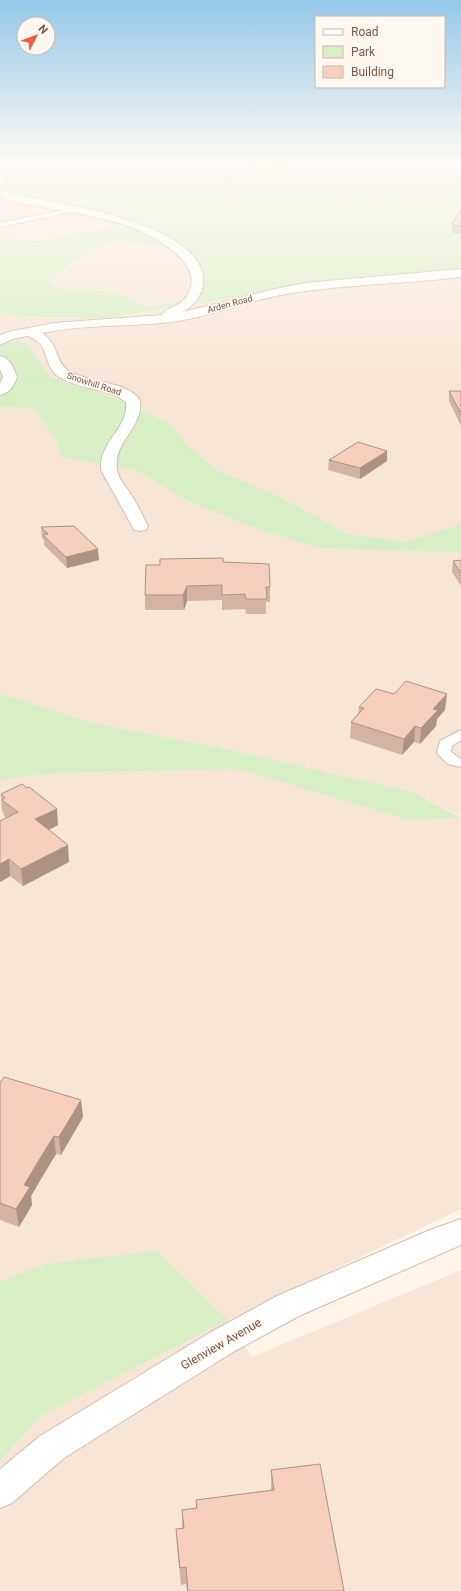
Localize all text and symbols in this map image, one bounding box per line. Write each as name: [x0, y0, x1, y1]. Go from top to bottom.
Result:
north arrow: [16, 16, 56, 56]
legend: [315, 16, 445, 88]
text: N: [36, 22, 51, 37]
text: Road: [351, 25, 379, 39]
text: Park: [351, 45, 376, 59]
text: Building: [351, 65, 394, 79]
street label: Arden Road: [206, 293, 254, 315]
street label: Snowhill Road: [66, 370, 122, 398]
street label: Glenview Avenue: [178, 1315, 264, 1373]

